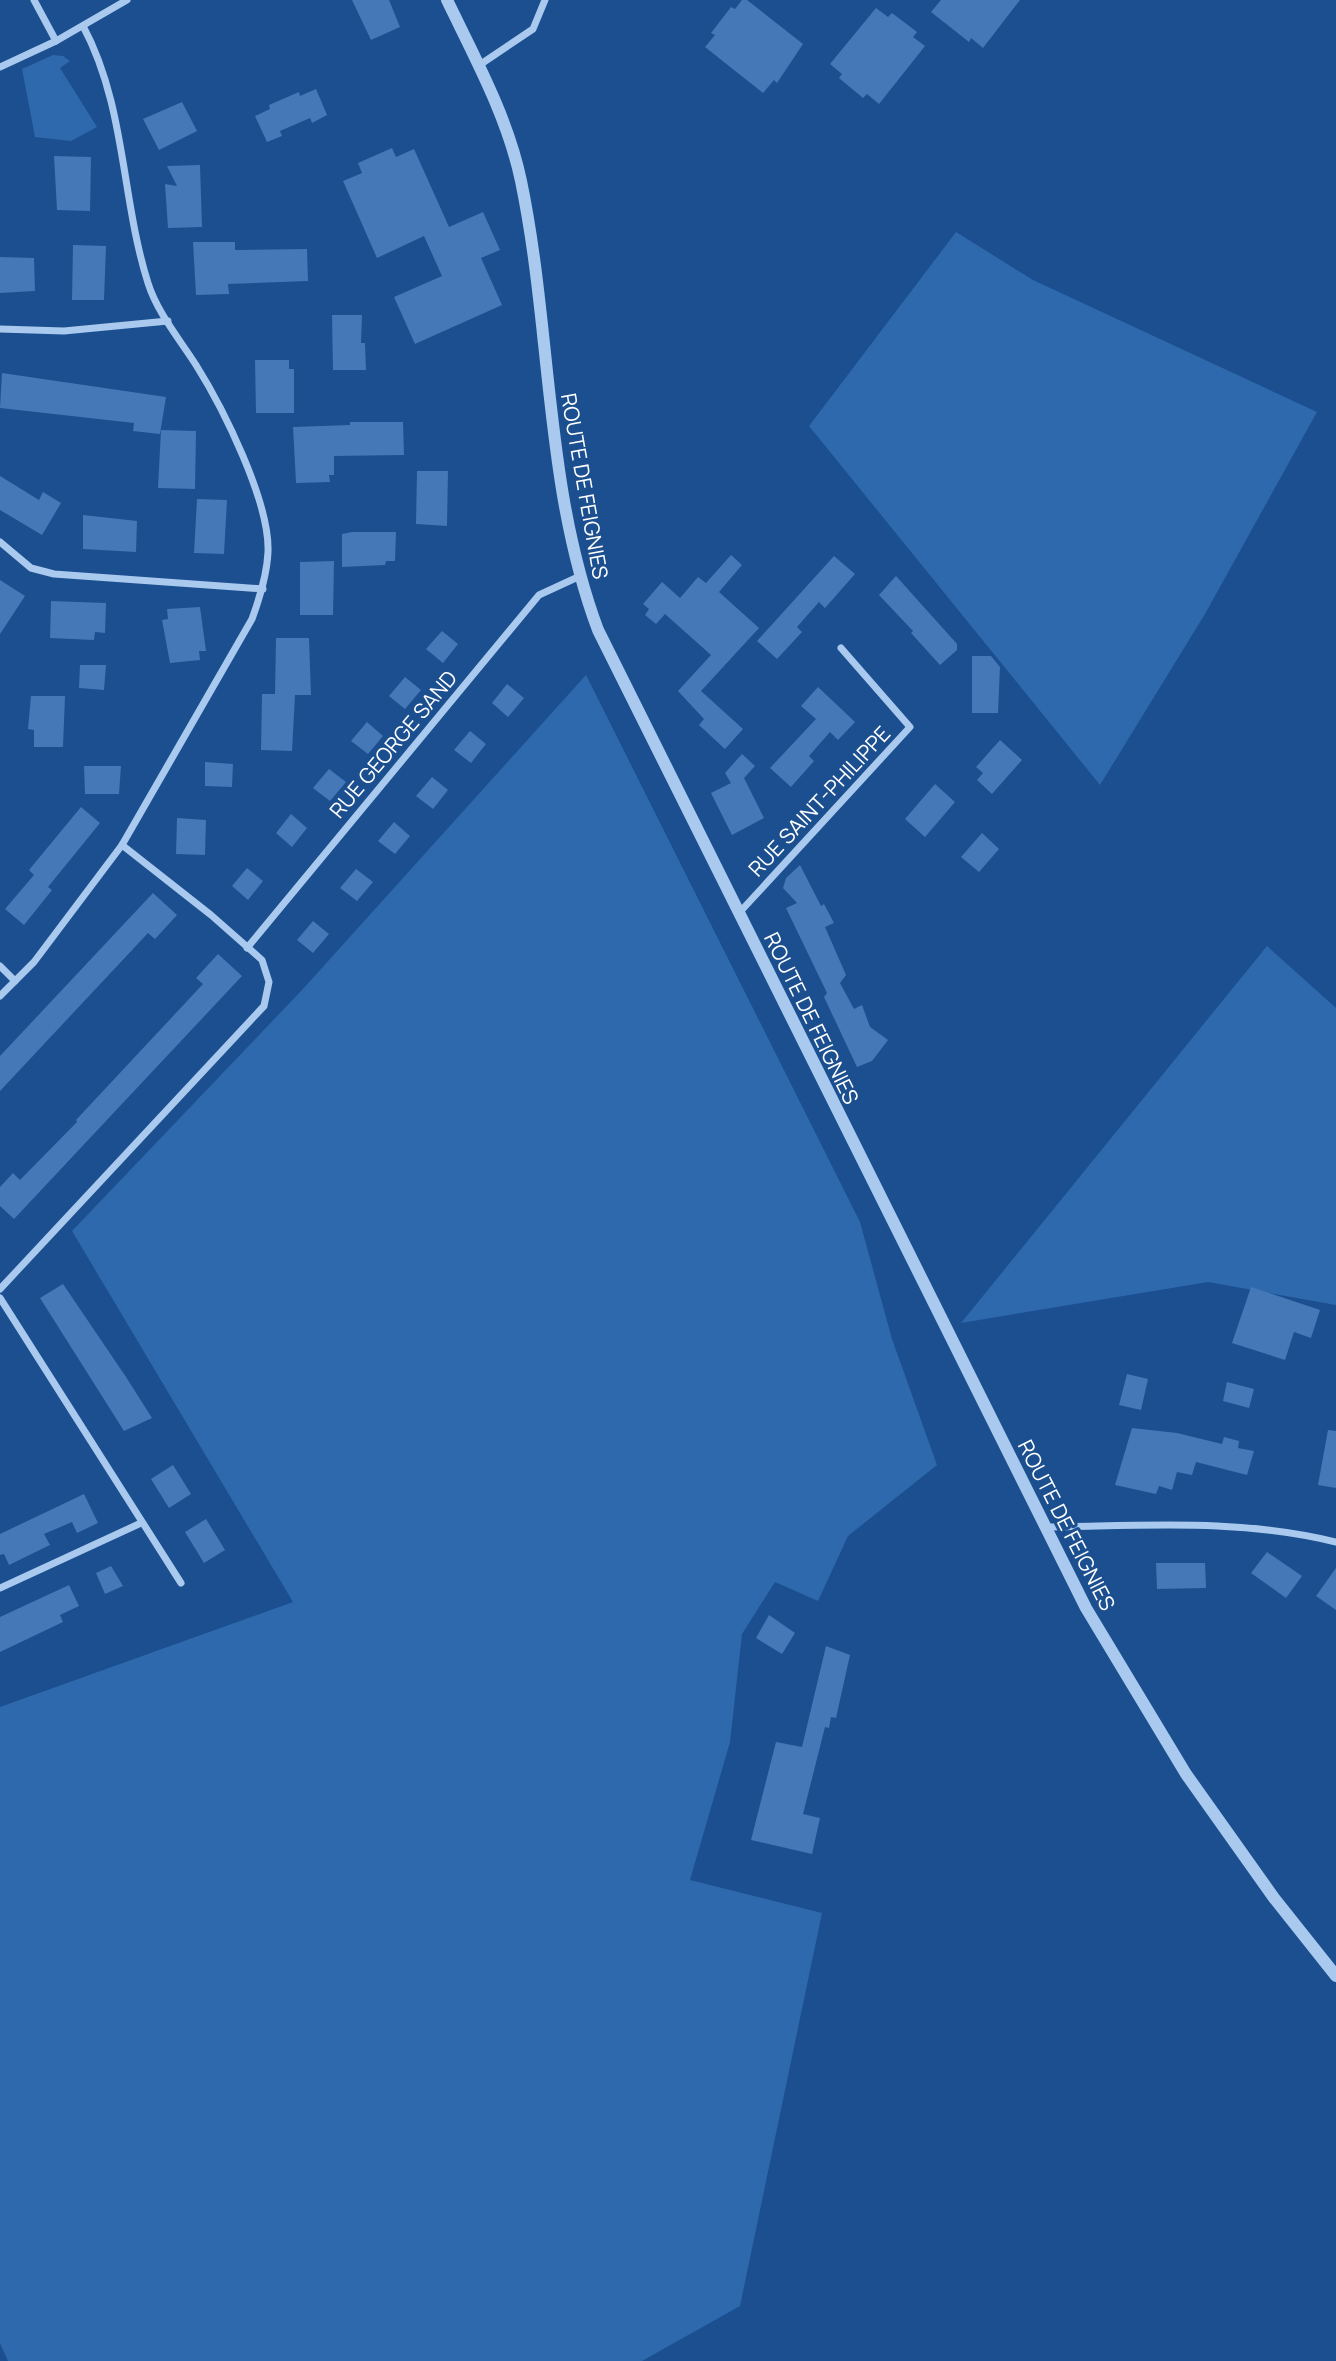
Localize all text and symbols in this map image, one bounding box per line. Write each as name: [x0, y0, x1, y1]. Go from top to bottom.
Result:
street label: ROUTE DE FEIGNIES: [555, 391, 615, 581]
street label: RUE GEORGE SAND: [323, 664, 463, 824]
street label: RUE SAINT-PHILIPPE: [742, 720, 896, 882]
street label: ROUTE DE FEIGNIES: [758, 927, 866, 1109]
street label: ROUTE DE FEIGNIES: [1012, 1435, 1122, 1615]

